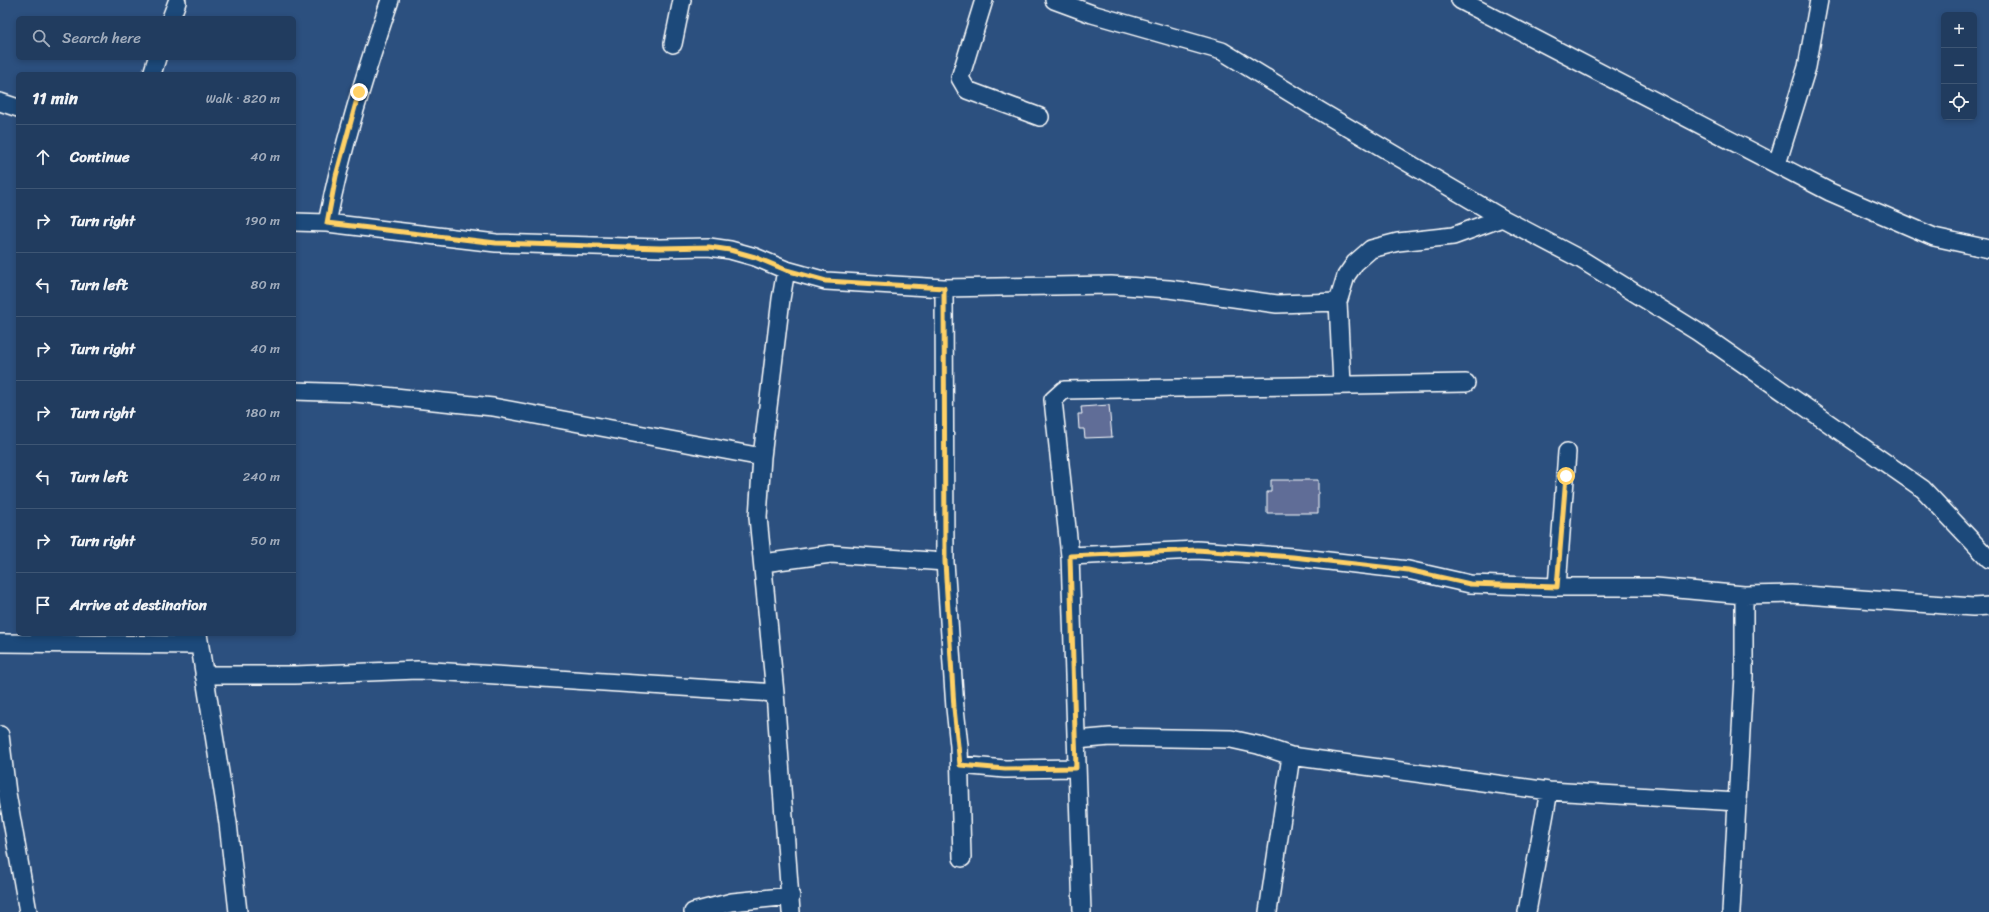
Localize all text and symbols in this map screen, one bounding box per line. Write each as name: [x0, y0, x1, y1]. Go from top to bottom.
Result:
map controls: [1941, 12, 1977, 120]
button: +: [1941, 12, 1977, 48]
search box: [16, 16, 296, 60]
text: Search here: [62, 25, 141, 51]
icon: search: [30, 27, 52, 49]
button: −: [1941, 48, 1977, 84]
text: 11 min: [32, 83, 78, 113]
route end: [350, 83, 368, 101]
button: locate: [1941, 84, 1977, 120]
text: Walk · 820 m: [206, 87, 280, 110]
text: Continue: [70, 144, 130, 170]
text: 40 m: [250, 145, 280, 168]
icon: ahead: [32, 146, 54, 168]
text: Turn right: [70, 208, 135, 234]
text: 190 m: [245, 209, 280, 232]
icon: right: [32, 210, 54, 232]
text: Turn left: [70, 272, 128, 298]
text: 80 m: [251, 273, 280, 296]
icon: left: [32, 274, 54, 296]
text: Turn right: [70, 336, 135, 362]
text: 40 m: [250, 337, 280, 360]
icon: right: [32, 338, 54, 360]
text: Turn right: [70, 400, 135, 426]
text: 180 m: [245, 401, 280, 424]
icon: right: [32, 402, 54, 424]
text: Turn left: [70, 464, 128, 490]
text: 240 m: [243, 465, 280, 488]
icon: left: [32, 466, 54, 488]
route start: [1557, 467, 1575, 485]
text: Turn right: [70, 528, 135, 554]
text: 50 m: [250, 529, 280, 552]
icon: right: [32, 530, 54, 552]
text: Arrive at destination: [70, 592, 207, 618]
icon: arrive: [32, 594, 54, 616]

